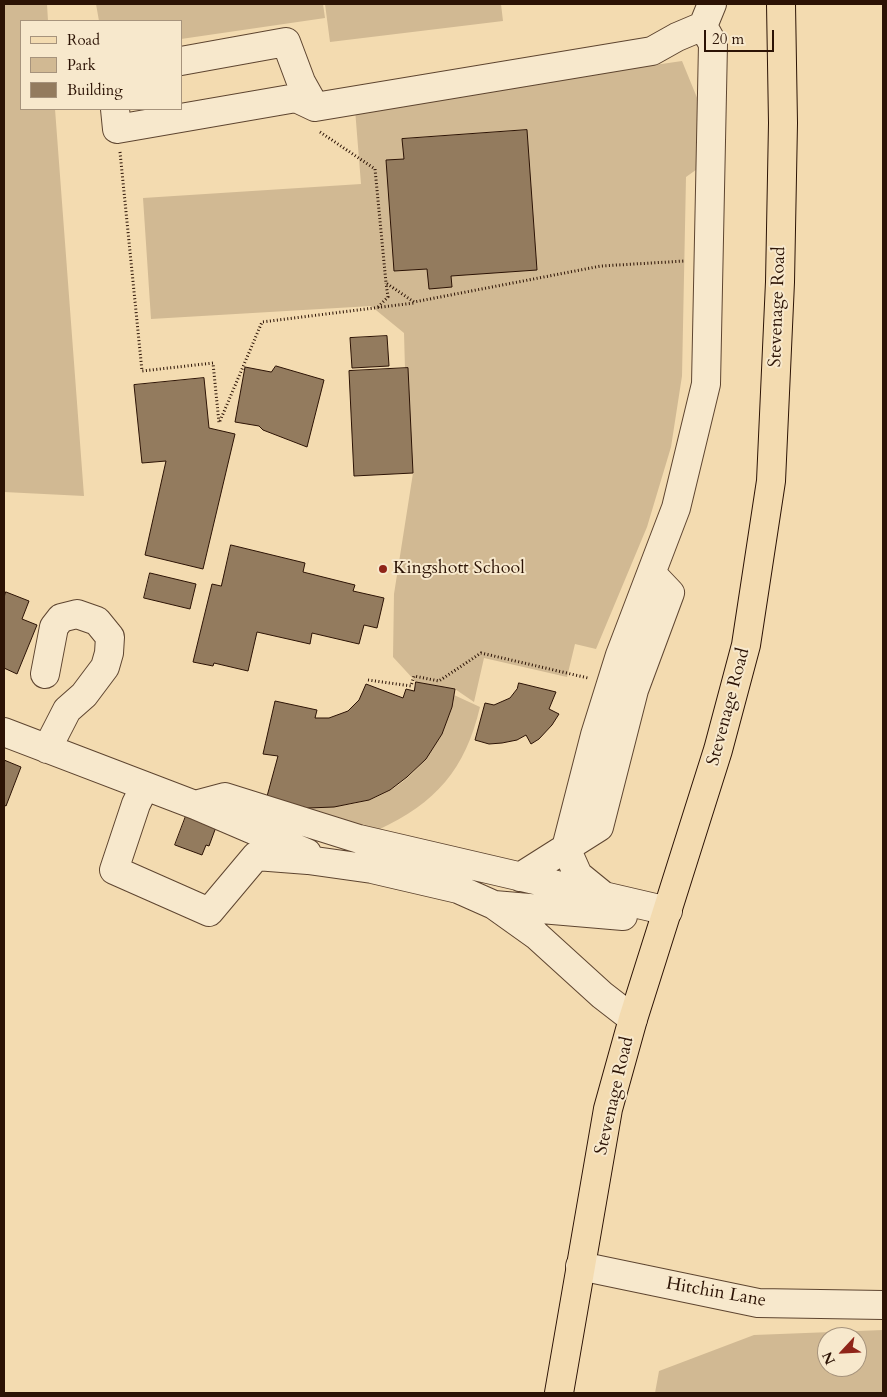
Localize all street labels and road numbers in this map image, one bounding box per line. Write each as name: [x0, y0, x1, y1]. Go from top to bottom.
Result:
street label: Stevenage Road: [765, 246, 791, 368]
street label: Stevenage Road: [703, 646, 755, 768]
street label: Stevenage Road: [591, 1035, 639, 1157]
street label: Hitchin Lane: [664, 1274, 768, 1312]

